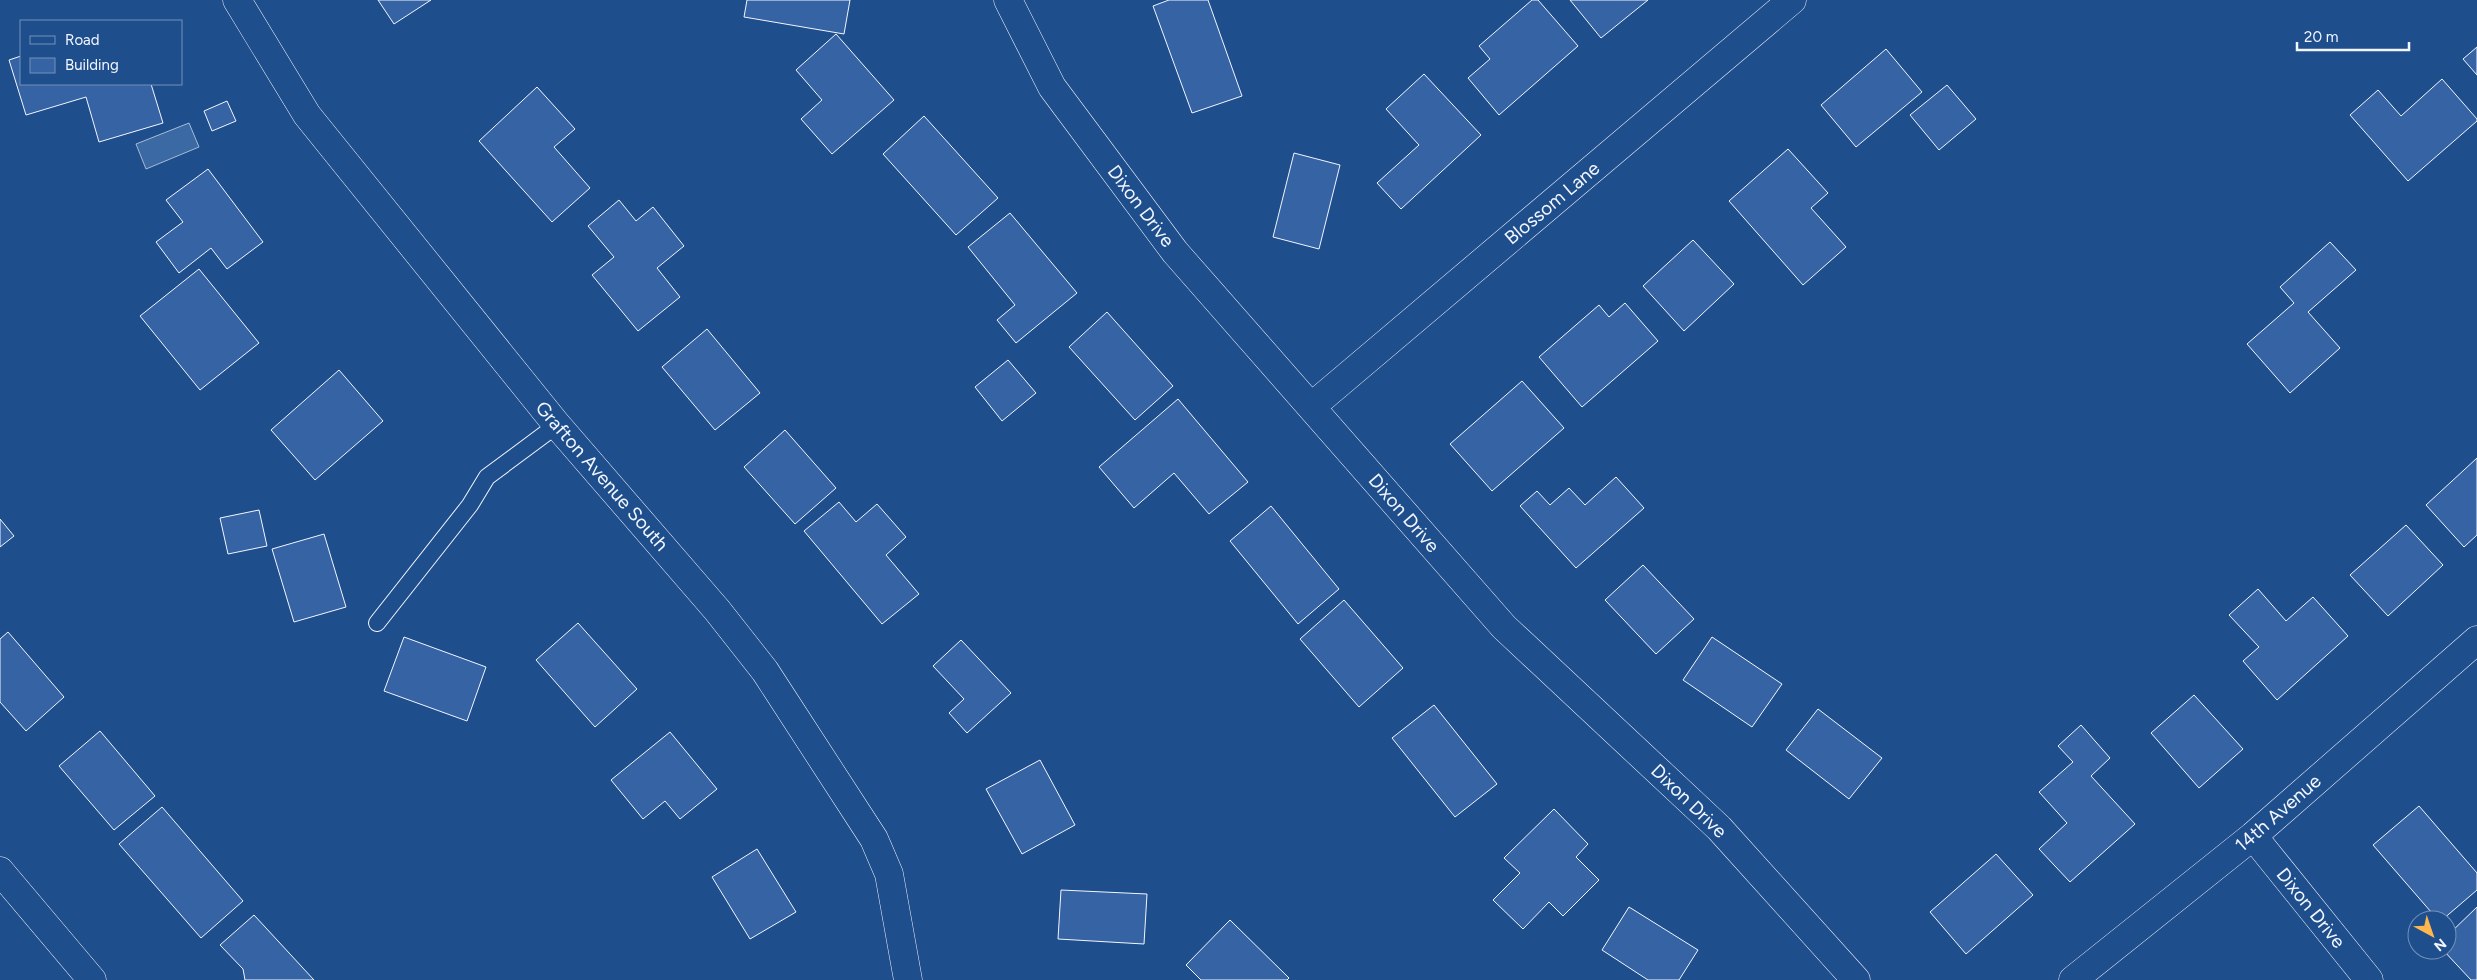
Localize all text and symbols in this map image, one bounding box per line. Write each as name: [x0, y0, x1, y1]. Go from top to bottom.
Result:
legend: [20, 20, 182, 85]
scale bar: [2297, 20, 2410, 52]
text: 20 m: [2304, 28, 2338, 46]
text: Road: [65, 31, 100, 49]
text: Building: [65, 56, 119, 74]
street label: Blossom Lane: [1500, 157, 1604, 249]
street label: Dixon Drive: [1103, 160, 1179, 252]
street label: Grafton Avenue South: [531, 396, 673, 556]
street label: Dixon Drive: [1364, 469, 1444, 557]
street label: Dixon Drive: [1646, 759, 1732, 843]
street label: 14th Avenue: [2230, 769, 2326, 857]
street label: Dixon Drive: [2272, 863, 2350, 953]
north arrow: [2407, 910, 2457, 960]
text: N: [2430, 935, 2450, 955]

